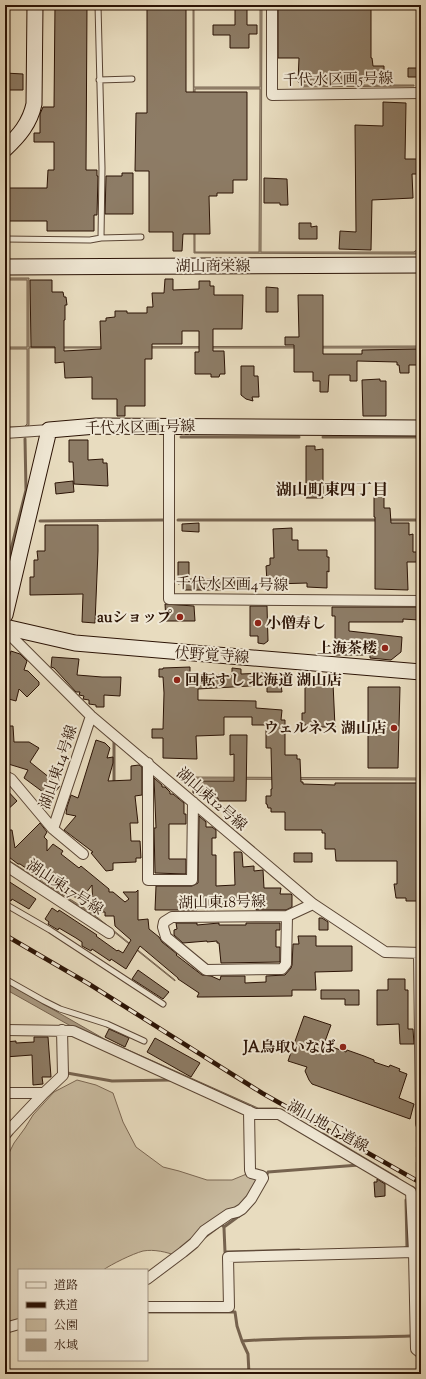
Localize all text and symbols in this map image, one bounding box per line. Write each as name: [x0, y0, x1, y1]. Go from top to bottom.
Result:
street label: 千代水区画5号線: [283, 69, 393, 92]
street label: 湖山商栄線: [175, 257, 251, 278]
street label: 千代水区画1号線: [85, 417, 195, 440]
district label: 湖山町東四丁目: [276, 480, 388, 503]
street label: 千代水区画4号線: [176, 574, 288, 597]
place label: auショップ: [97, 608, 172, 629]
marker: auショップ: [175, 612, 185, 622]
place label: 小僧寿し: [266, 614, 326, 635]
marker: 小僧寿し: [253, 618, 263, 628]
place label: 上海茶楼: [317, 639, 377, 660]
street label: 伏野覚寺線: [174, 643, 250, 670]
marker: 上海茶楼: [380, 643, 390, 653]
place label: 回転すし 北海道 湖山店: [185, 671, 341, 692]
marker: 回転すし 北海道 湖山店: [172, 675, 182, 685]
place label: ウェルネス 湖山店: [264, 719, 386, 740]
street label: 湖山東14号線: [35, 723, 84, 812]
marker: ウェルネス 湖山店: [389, 723, 399, 733]
street label: 湖山東12号線: [171, 764, 251, 837]
street label: 湖山東17号線: [22, 856, 107, 921]
street label: 湖山東18号線: [178, 892, 266, 915]
place label: JA鳥取いなば: [242, 1038, 336, 1059]
marker: JA鳥取いなば: [338, 1042, 348, 1052]
street label: 湖山地下道線: [283, 1096, 372, 1158]
legend: [18, 1269, 148, 1361]
text: 道路: [54, 1277, 78, 1295]
text: 鉄道: [53, 1297, 78, 1315]
text: 公園: [54, 1317, 78, 1335]
text: 水域: [54, 1337, 78, 1355]

